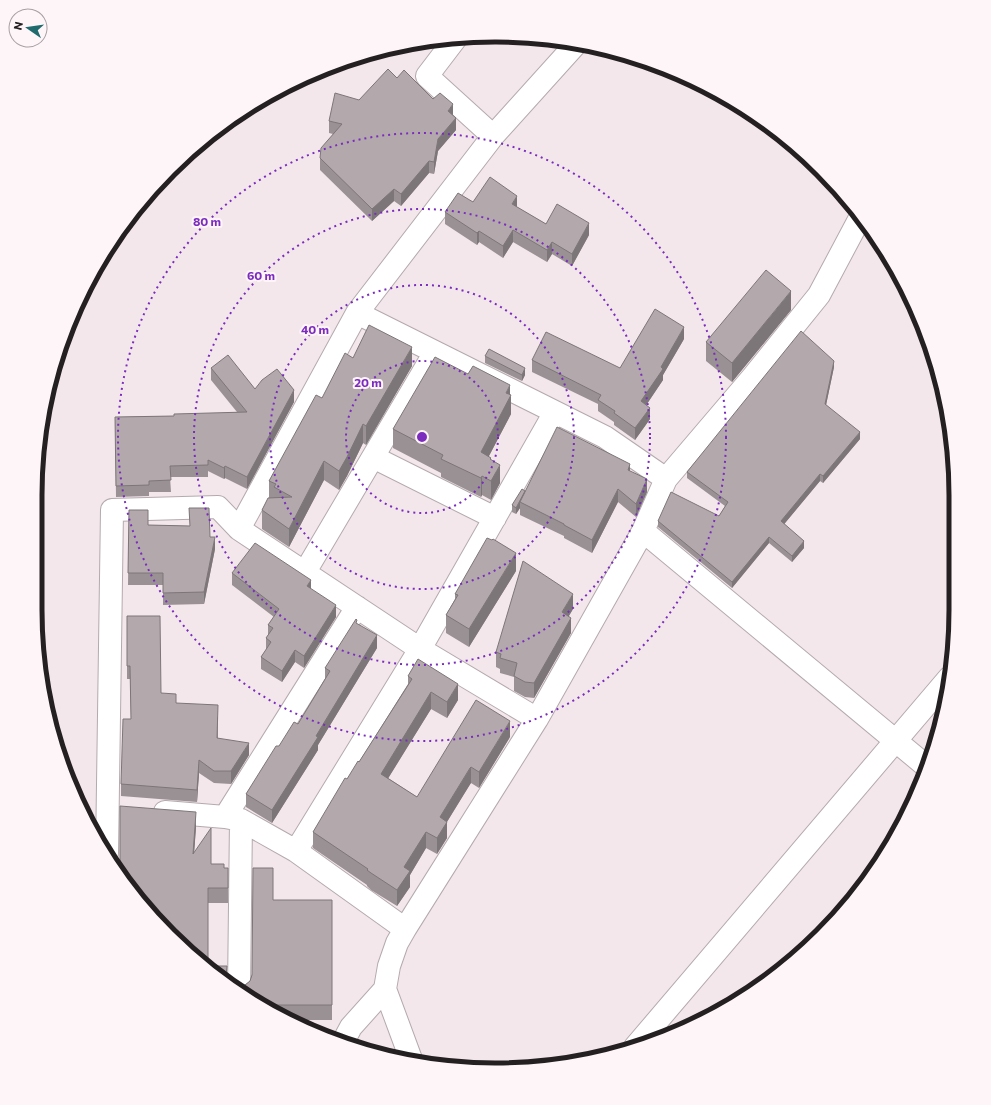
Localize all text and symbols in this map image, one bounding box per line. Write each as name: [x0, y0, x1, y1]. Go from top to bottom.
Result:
north arrow: [8, 8, 48, 48]
text: N: [11, 20, 25, 31]
text: 80 m: [193, 214, 221, 228]
text: 60 m: [247, 268, 275, 282]
text: 40 m: [301, 322, 329, 336]
text: 20 m: [354, 375, 382, 389]
centre of rings: [415, 430, 429, 444]

